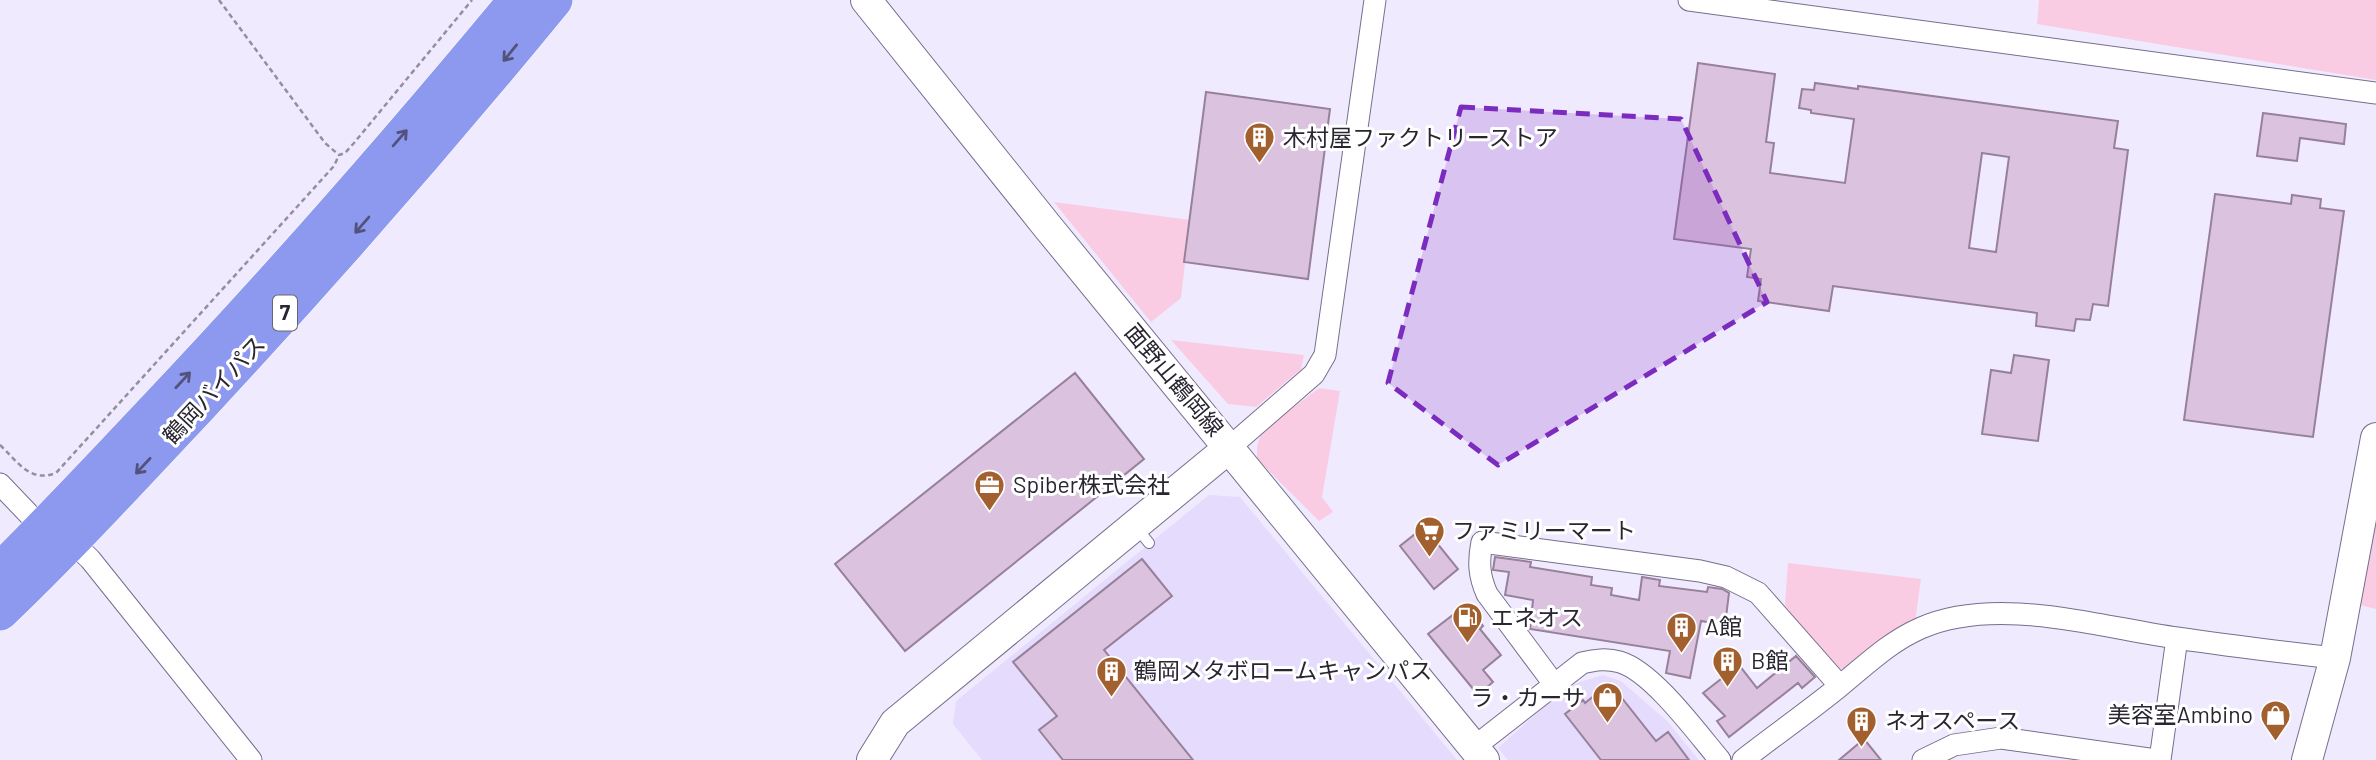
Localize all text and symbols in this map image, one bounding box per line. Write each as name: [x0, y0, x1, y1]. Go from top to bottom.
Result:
one-way arrow: [503, 43, 518, 61]
building icon: 木村屋ファクトリーストア: [1243, 121, 1277, 165]
place label: 木村屋ファクトリーストア: [1283, 123, 1558, 151]
one-way arrow: [392, 129, 408, 147]
one-way arrow: [354, 216, 370, 234]
road number: 7: [273, 296, 297, 330]
street label: 面野山鶴岡線: [1120, 318, 1230, 441]
street label: 鶴岡バイパス: [156, 329, 270, 449]
one-way arrow: [175, 371, 191, 389]
one-way arrow: [135, 457, 151, 475]
office icon: Spiber株式会社: [973, 468, 1007, 512]
place label: Spiber株式会社: [1013, 470, 1170, 498]
supermarket icon: ファミリーマート: [1412, 514, 1446, 558]
place label: ファミリーマート: [1452, 516, 1636, 544]
fuel station icon: エネオス: [1451, 601, 1485, 645]
place label: エネオス: [1491, 603, 1583, 631]
building icon: A館: [1665, 610, 1699, 654]
place label: A館: [1705, 612, 1742, 640]
building icon: B館: [1711, 644, 1745, 688]
place label: B館: [1751, 646, 1788, 674]
building icon: 鶴岡メタボロームキャンパス: [1094, 654, 1128, 698]
place label: 鶴岡メタボロームキャンパス: [1134, 656, 1432, 684]
shop icon: ラ・カーサ: [1591, 681, 1625, 725]
place label: ラ・カーサ: [1470, 683, 1585, 711]
shop icon: 美容室Ambino: [2259, 698, 2293, 742]
place label: 美容室Ambino: [2108, 700, 2253, 728]
building icon: ネオスペース: [1845, 704, 1879, 748]
place label: ネオスペース: [1885, 706, 2020, 734]

